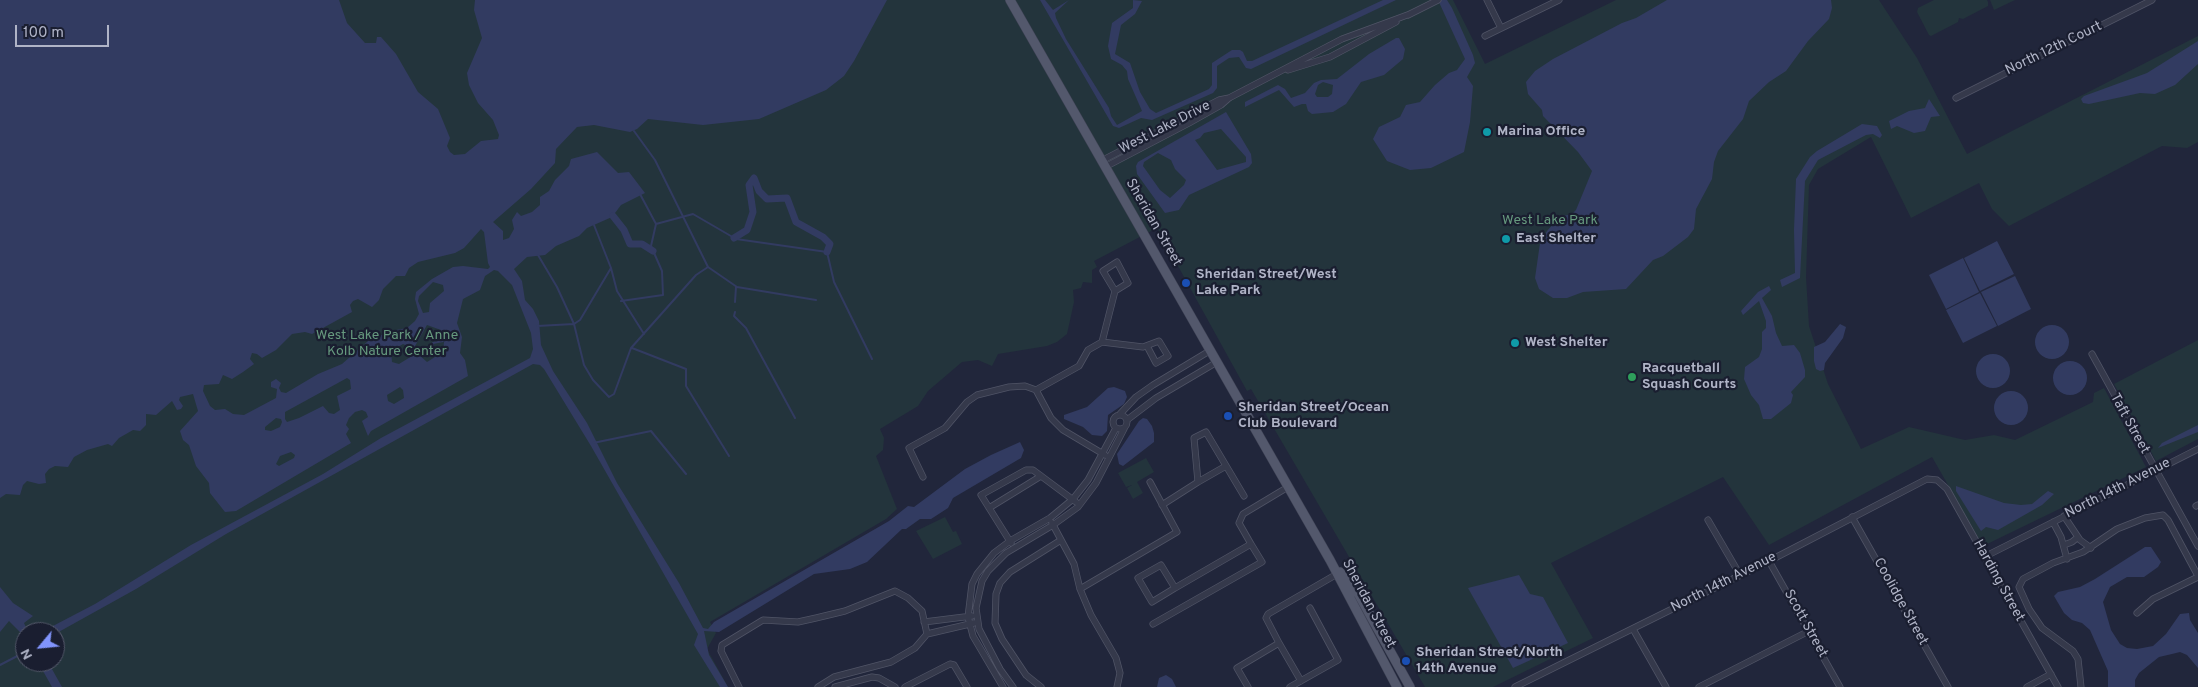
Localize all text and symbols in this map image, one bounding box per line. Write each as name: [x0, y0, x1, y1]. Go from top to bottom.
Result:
scale bar: [18, 15, 111, 47]
street label: North 12th Court: [2003, 18, 2105, 80]
text: 100 m: [23, 24, 64, 43]
street label: West Lake Drive: [1117, 98, 1213, 158]
place label: Marina Office: [1497, 124, 1585, 140]
marker: Marina Office: [1481, 126, 1493, 138]
street label: Sheridan Street: [1121, 176, 1185, 270]
park label: West Lake Park: [1502, 213, 1598, 229]
place label: East Shelter: [1516, 231, 1596, 247]
marker: East Shelter: [1500, 233, 1512, 245]
place label: Sheridan Street/West Lake Park: [1196, 267, 1337, 300]
marker: Sheridan Street/West Lake Park: [1180, 277, 1192, 289]
park label: West Lake Park / Anne Kolb Nature Center: [316, 328, 458, 361]
place label: West Shelter: [1525, 335, 1608, 351]
marker: West Shelter: [1509, 337, 1521, 349]
place label: Racquetball Squash Courts: [1642, 361, 1736, 394]
marker: Racquetball Squash Courts: [1626, 371, 1638, 383]
street label: Taft Street: [2106, 391, 2152, 457]
place label: Sheridan Street/Ocean Club Boulevard: [1238, 400, 1389, 432]
marker: Sheridan Street/Ocean Club Boulevard: [1222, 410, 1234, 422]
street label: North 14th Avenue: [2062, 455, 2174, 523]
street label: Harding Street: [1969, 537, 2027, 625]
street label: North 14th Avenue: [1668, 549, 1780, 617]
street label: Coolidge Street: [1869, 555, 1931, 649]
street label: Sheridan Street: [1338, 557, 1398, 651]
street label: Scott Street: [1779, 587, 1831, 661]
north arrow: [15, 622, 65, 672]
text: N: [17, 645, 37, 662]
place label: Sheridan Street/North 14th Avenue: [1416, 645, 1563, 678]
marker: Sheridan Street/North 14th Avenue: [1400, 655, 1412, 667]

